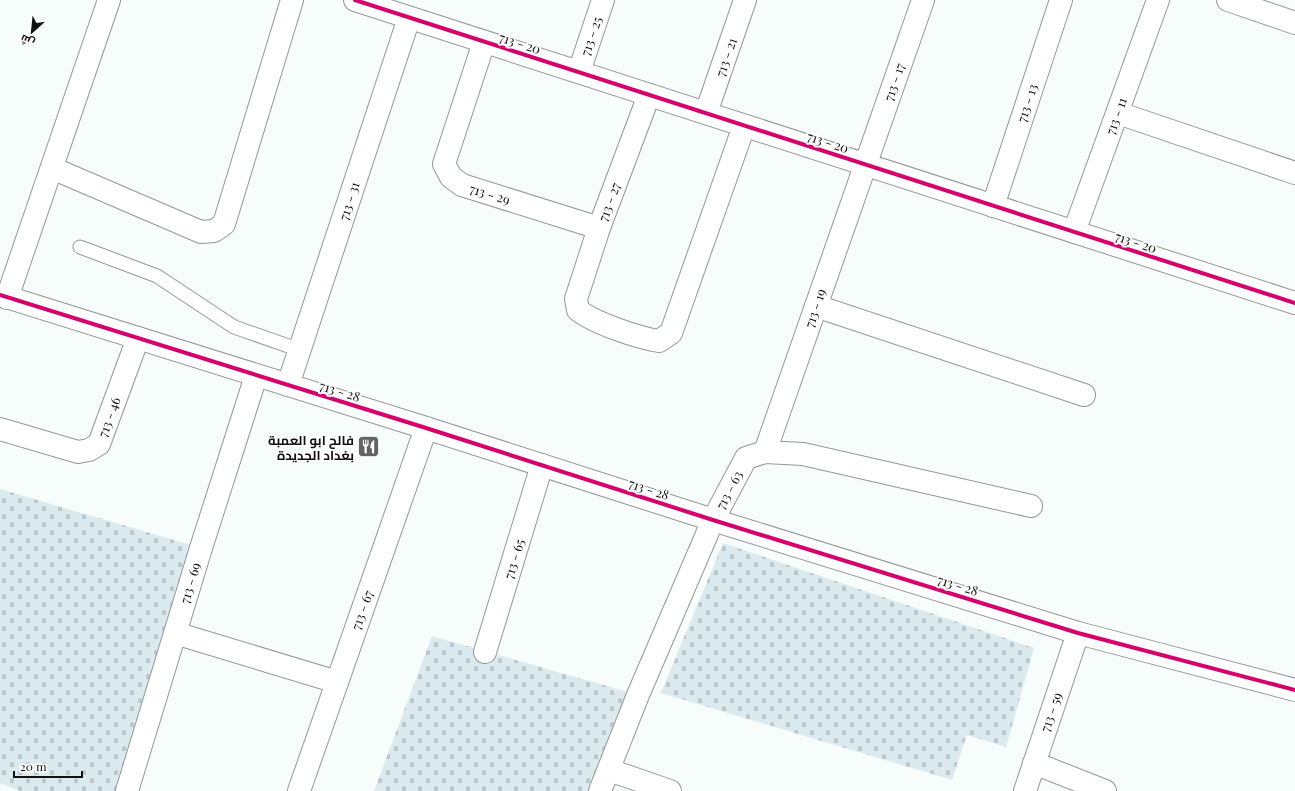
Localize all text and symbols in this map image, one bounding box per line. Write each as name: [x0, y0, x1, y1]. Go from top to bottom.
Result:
north arrow: [12, 12, 52, 52]
street label: 713 - 25: [576, 14, 605, 58]
street label: 713 - 20: [497, 28, 543, 57]
text: ش: [18, 31, 37, 51]
street label: 713 - 21: [711, 35, 740, 78]
street label: 713 - 17: [879, 60, 908, 103]
street label: 713 - 13: [1012, 81, 1041, 124]
street label: 713 - 11: [1101, 95, 1130, 137]
street label: 713 - 20: [805, 127, 851, 156]
street label: 713 - 31: [334, 179, 363, 222]
street label: 713 - 29: [468, 179, 512, 208]
street label: 713 - 27: [594, 179, 624, 224]
street label: 713 - 20: [1113, 227, 1159, 256]
street label: 713 - 19: [800, 286, 829, 330]
street label: 713 - 28: [318, 376, 363, 405]
street label: 713 - 46: [93, 394, 124, 439]
place label: فالح ابو العمبة بغداد الجديدة: [268, 431, 354, 463]
restaurant icon: فالح ابو العمبة بغداد الجديدة: [356, 434, 382, 460]
street label: 713 - 63: [711, 467, 746, 512]
street label: 713 - 28: [627, 474, 672, 503]
street label: 713 - 65: [499, 537, 528, 581]
street label: 713 - 69: [175, 560, 204, 605]
street label: 713 - 28: [936, 570, 981, 599]
street label: 713 - 67: [347, 587, 376, 632]
street label: 713 - 59: [1036, 690, 1065, 734]
scale bar: [14, 753, 82, 779]
text: 20 m: [20, 758, 47, 774]

